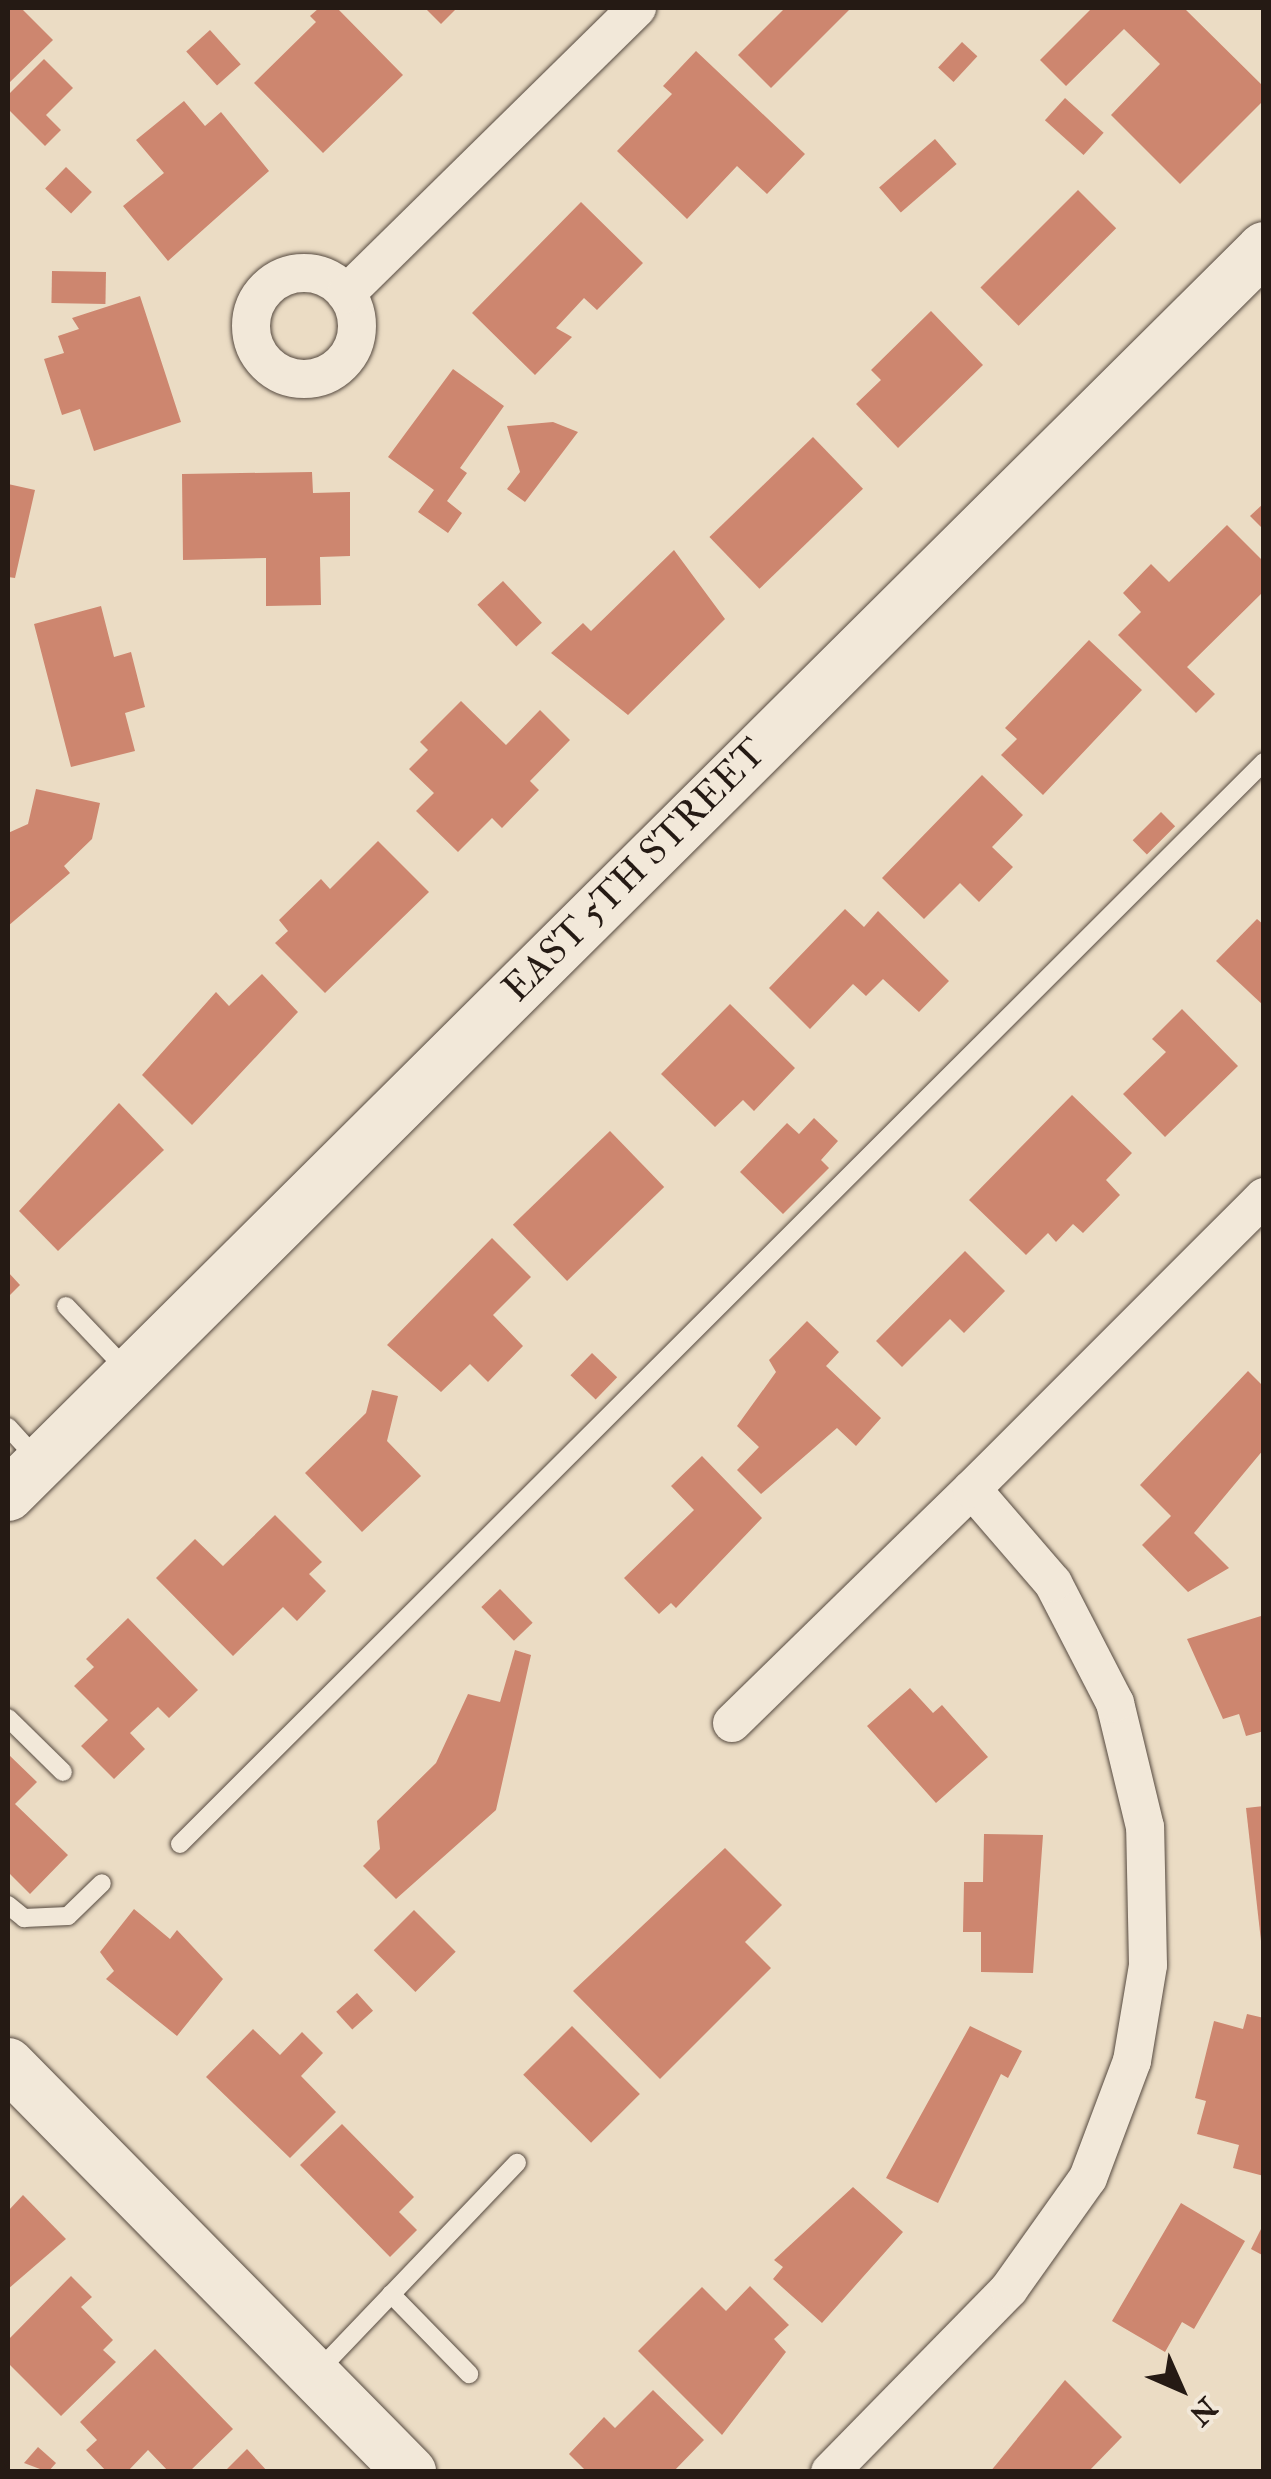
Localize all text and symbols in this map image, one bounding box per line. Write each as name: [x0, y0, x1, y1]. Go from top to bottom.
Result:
street label: EAST 5TH STREET: [494, 730, 776, 1012]
north arrow: [1131, 2339, 1231, 2439]
text: N: [1181, 2389, 1224, 2432]

